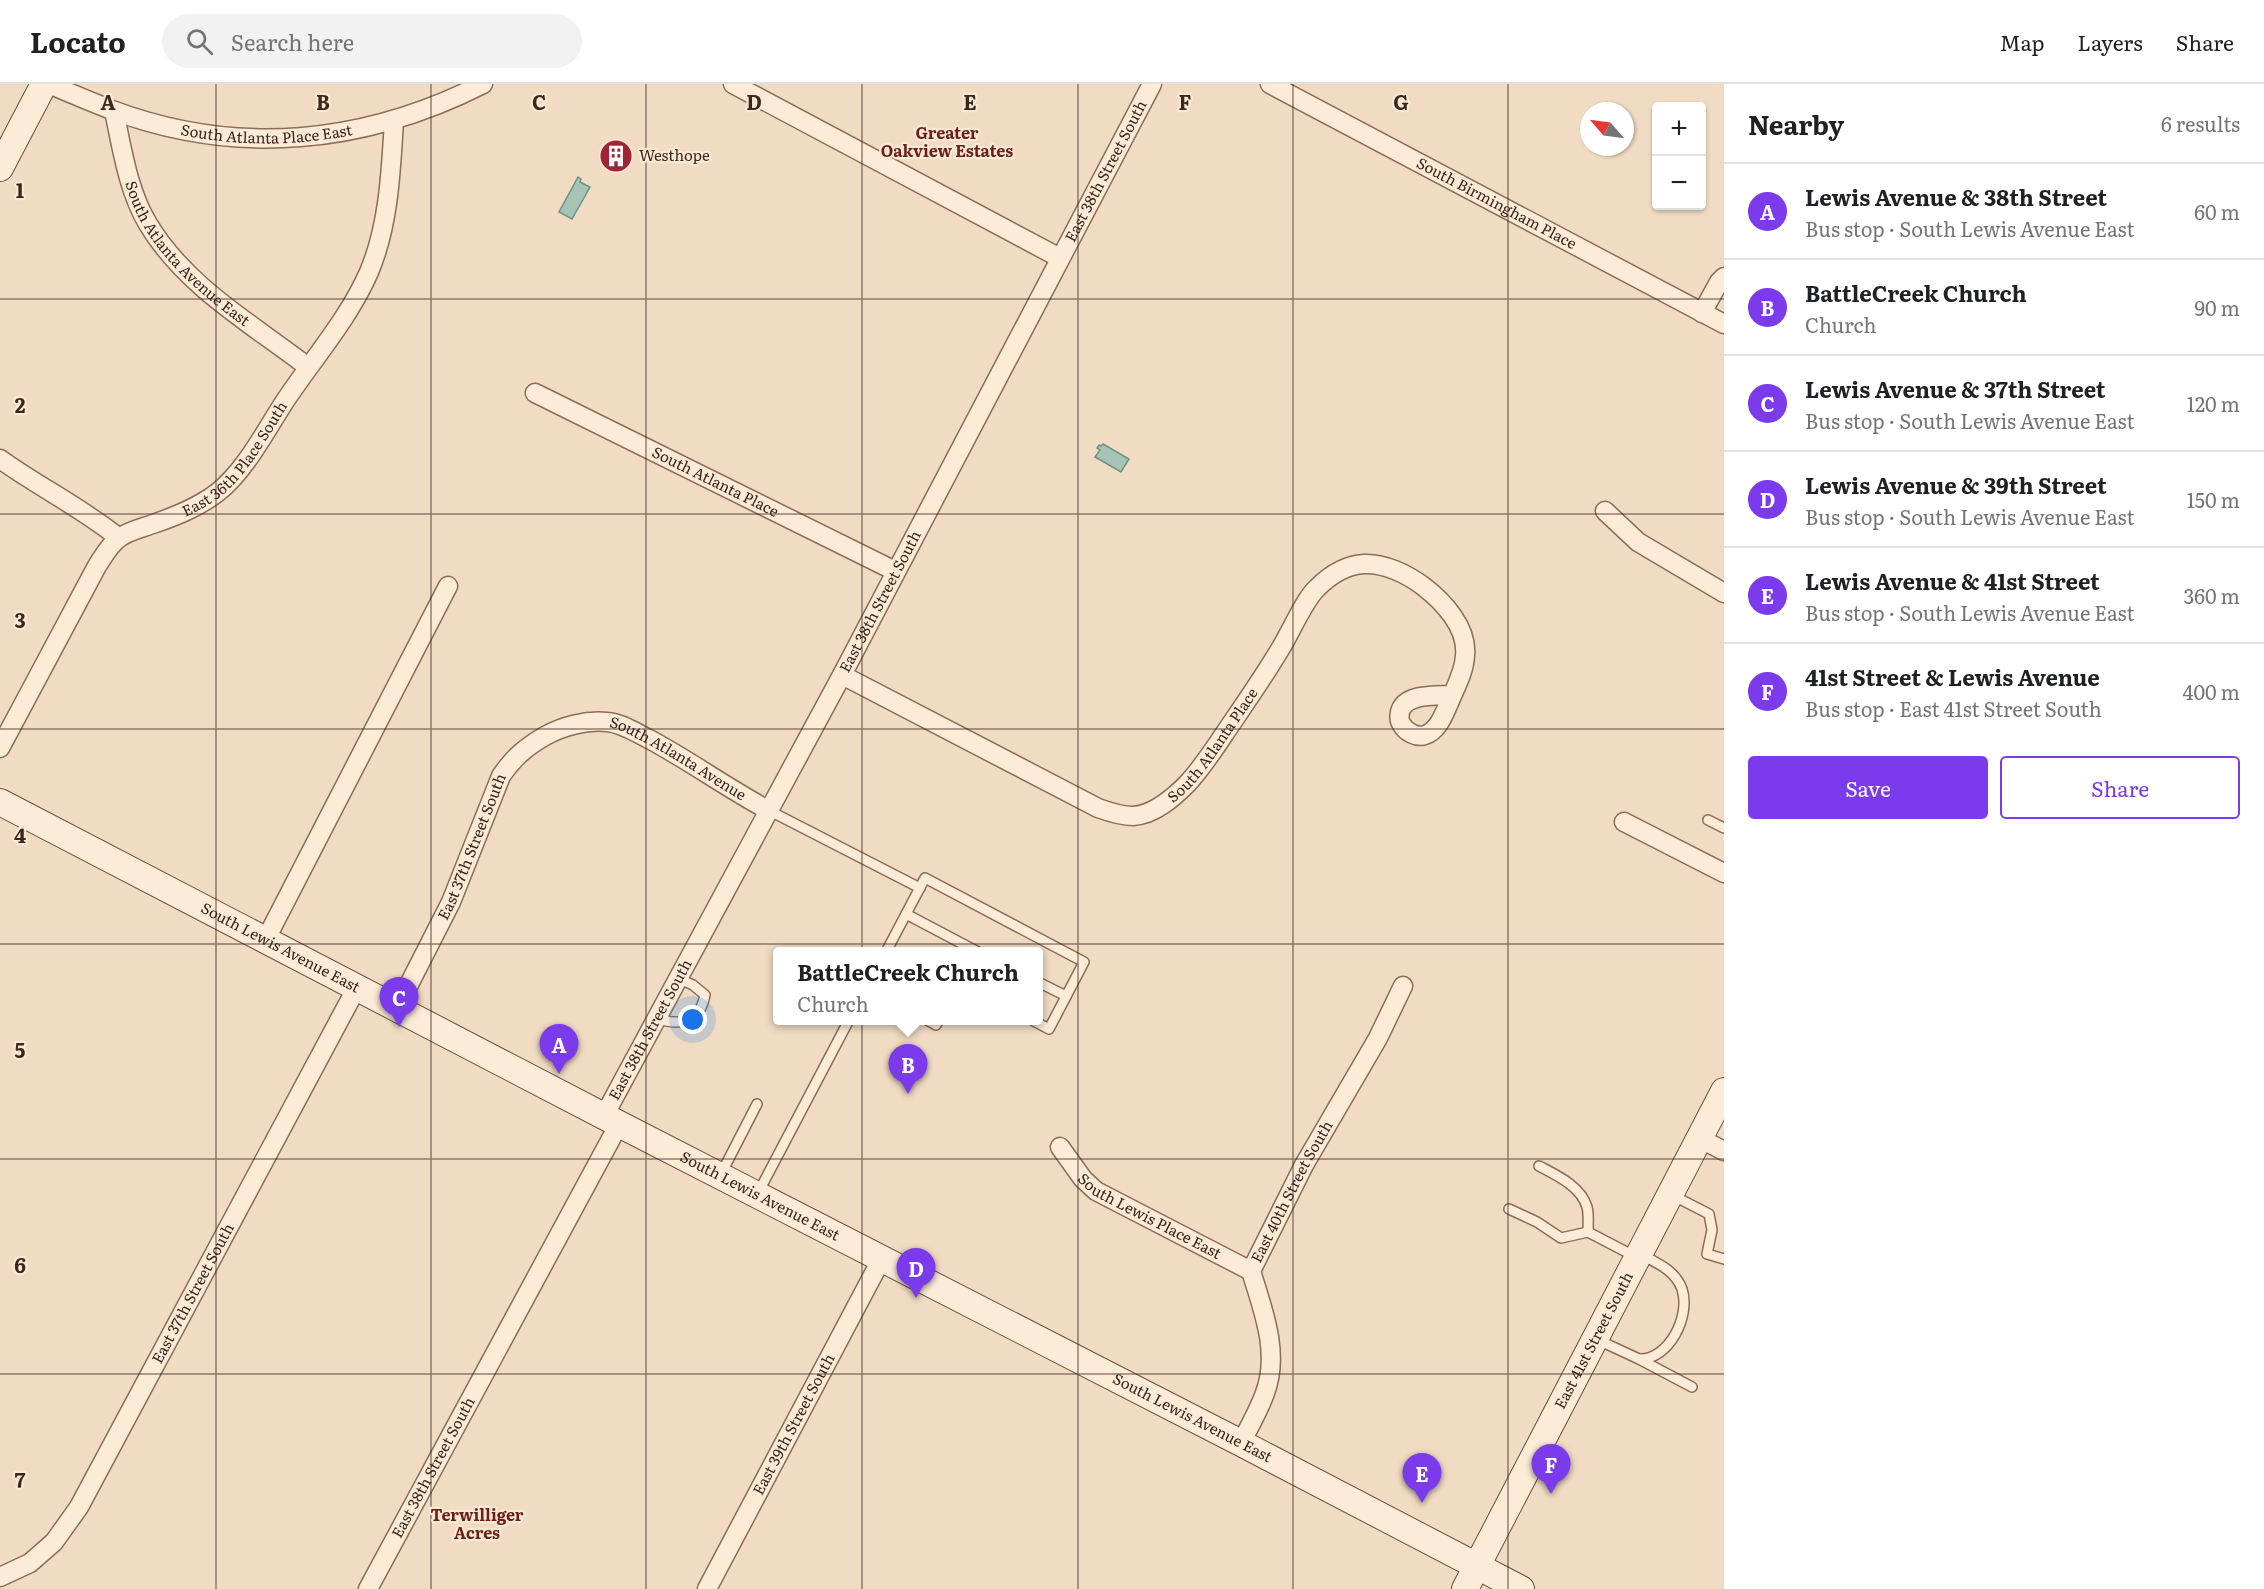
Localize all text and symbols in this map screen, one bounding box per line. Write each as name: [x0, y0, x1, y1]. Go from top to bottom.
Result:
search box: [162, 14, 582, 68]
text: Locato: [30, 20, 126, 62]
icon: search: [183, 25, 216, 58]
text: Search here: [231, 25, 354, 58]
text: Map: [2000, 26, 2045, 57]
text: Layers: [2078, 26, 2143, 57]
text: Share: [2176, 26, 2234, 57]
text: A: [100, 86, 116, 116]
text: B: [316, 86, 330, 116]
text: C: [532, 86, 546, 116]
text: D: [746, 86, 762, 116]
text: E: [963, 86, 977, 116]
text: F: [1179, 86, 1192, 116]
text: G: [1393, 86, 1409, 116]
street label: East 38th Street South: [1058, 95, 1152, 246]
north arrow: [1580, 102, 1634, 156]
map controls: [1652, 102, 1706, 210]
button: +: [1652, 102, 1706, 156]
text: Nearby: [1748, 104, 1844, 143]
text: 6 results: [2161, 108, 2240, 138]
street label: South Atlanta Place East: [179, 117, 354, 148]
district label: Greater Oakview Estates: [881, 120, 1013, 162]
building icon: Westhope: [598, 138, 634, 174]
place label: Westhope: [639, 143, 710, 166]
street label: South Birmingham Place: [1413, 150, 1581, 254]
button: −: [1652, 156, 1706, 210]
text: 1: [16, 174, 24, 204]
street label: South Atlanta Avenue East: [120, 177, 255, 331]
text: Lewis Avenue & 38th Street: [1805, 180, 2107, 213]
text: A: [1760, 196, 1775, 226]
text: 60 m: [2194, 196, 2240, 226]
text: Bus stop · South Lewis Avenue East: [1805, 213, 2135, 243]
text: BattleCreek Church: [1805, 276, 2027, 309]
text: B: [1761, 292, 1774, 322]
text: 90 m: [2195, 292, 2240, 322]
text: Church: [1805, 309, 1877, 339]
text: Lewis Avenue & 37th Street: [1805, 372, 2106, 405]
text: C: [1760, 388, 1775, 418]
text: 120 m: [2187, 388, 2240, 418]
text: 2: [15, 389, 26, 419]
street label: East 36th Place South: [178, 396, 292, 521]
text: Bus stop · South Lewis Avenue East: [1805, 405, 2135, 435]
street label: South Atlanta Place: [648, 440, 783, 522]
text: Lewis Avenue & 39th Street: [1805, 468, 2107, 501]
text: D: [1760, 484, 1775, 514]
text: 150 m: [2187, 484, 2240, 514]
text: Bus stop · South Lewis Avenue East: [1805, 501, 2135, 531]
street label: East 38th Street South: [832, 526, 926, 676]
text: Lewis Avenue & 41st Street: [1805, 564, 2100, 597]
text: E: [1761, 580, 1774, 610]
text: 360 m: [2183, 580, 2240, 610]
text: Bus stop · South Lewis Avenue East: [1805, 597, 2135, 627]
text: 3: [14, 604, 26, 634]
text: 41st Street & Lewis Avenue: [1805, 660, 2100, 693]
text: F: [1761, 676, 1774, 706]
text: 400 m: [2182, 676, 2240, 706]
street label: South Atlanta Place: [1162, 682, 1263, 807]
text: Bus stop · East 41st Street South: [1805, 693, 2102, 723]
street label: South Atlanta Avenue: [607, 709, 751, 805]
button: Save: [1748, 756, 1988, 819]
button: Share: [2000, 756, 2240, 819]
street label: East 37th Street South: [431, 770, 511, 924]
text: 4: [14, 819, 26, 849]
street label: South Lewis Avenue East: [197, 896, 365, 997]
popup: [773, 947, 1043, 1025]
street label: East 38th Street South: [602, 954, 697, 1104]
text: BattleCreek Church: [797, 955, 1019, 988]
pin: C: [380, 978, 418, 1027]
text: Church: [797, 988, 869, 1018]
your location: [678, 1005, 707, 1034]
pin: A: [540, 1024, 578, 1074]
text: 5: [15, 1034, 26, 1064]
pin: B: [888, 1044, 928, 1094]
street label: East 40th Street South: [1244, 1115, 1338, 1266]
street label: South Lewis Avenue East: [677, 1144, 844, 1245]
street label: South Lewis Place East: [1073, 1167, 1226, 1264]
street label: East 37th Street South: [145, 1218, 239, 1367]
pin: D: [896, 1248, 936, 1298]
text: 6: [14, 1249, 26, 1279]
street label: East 41st Street South: [1548, 1267, 1638, 1413]
street label: East 39th Street South: [746, 1349, 840, 1499]
street label: South Lewis Avenue East: [1109, 1366, 1277, 1467]
street label: East 38th Street South: [385, 1392, 480, 1542]
pin: F: [1532, 1444, 1570, 1494]
pin: E: [1402, 1454, 1442, 1503]
text: 7: [15, 1464, 26, 1494]
district label: Terwilliger Acres: [430, 1502, 524, 1544]

